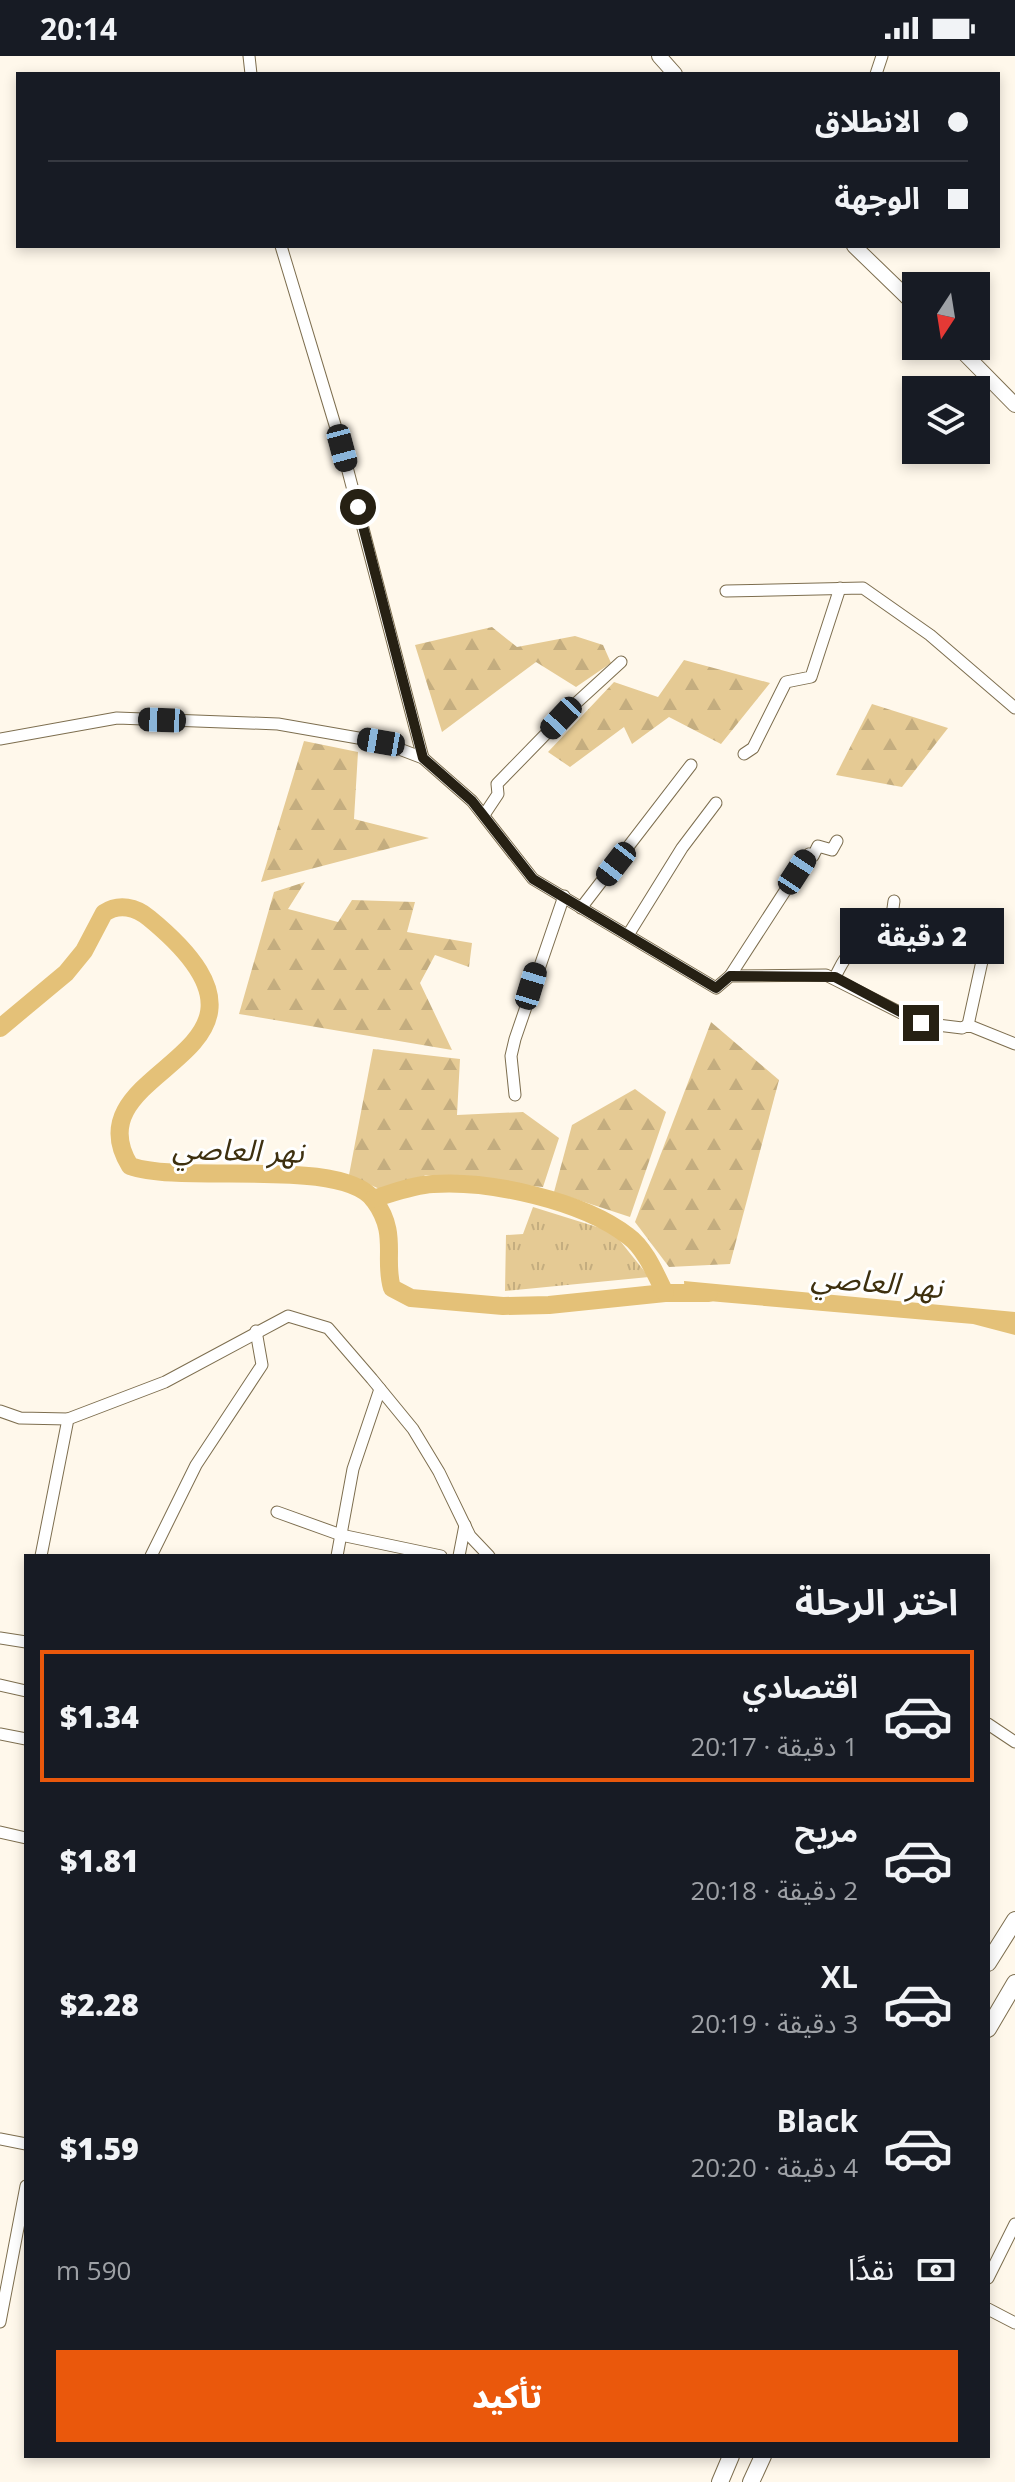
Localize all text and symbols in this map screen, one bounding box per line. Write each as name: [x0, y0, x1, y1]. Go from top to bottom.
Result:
text: 20:14: [40, 8, 117, 49]
text: الانطلاق: [815, 100, 920, 141]
text: الوجهة: [835, 177, 920, 218]
north arrow: [902, 272, 990, 360]
map controls: [902, 272, 990, 464]
button: layers: [902, 376, 990, 464]
car: [324, 422, 360, 474]
route start: [340, 489, 376, 525]
car: [536, 692, 586, 744]
car: [138, 707, 186, 733]
car: [355, 726, 407, 758]
car: [592, 838, 640, 890]
car: [774, 845, 820, 899]
callout: 2 دقيقة: [839, 907, 1003, 963]
text: 2 دقيقة: [877, 918, 967, 954]
car: [513, 960, 549, 1012]
route end: [903, 1005, 939, 1041]
water label: نهر العاصي: [171, 1126, 307, 1176]
water label: نهر العاصي: [809, 1255, 947, 1311]
text: اختر الرحلة: [795, 1577, 958, 1626]
text: اقتصادي: [743, 1666, 858, 1707]
icon: car: [882, 1680, 954, 1752]
text: $1.34: [60, 1696, 139, 1737]
text: 1 دقيقة · 20:17: [691, 1728, 858, 1764]
text: مريح: [795, 1810, 858, 1851]
icon: car: [882, 1824, 954, 1896]
text: $1.81: [60, 1840, 139, 1881]
text: 2 دقيقة · 20:18: [691, 1872, 858, 1908]
text: XL: [821, 1956, 858, 1997]
icon: car: [882, 1968, 954, 2040]
text: $2.28: [60, 1984, 139, 2025]
text: 3 دقيقة · 20:19: [691, 2005, 858, 2041]
text: Black: [777, 2100, 858, 2141]
icon: car: [882, 2112, 954, 2184]
text: $1.59: [60, 2128, 139, 2169]
text: 4 دقيقة · 20:20: [691, 2149, 858, 2185]
text: نقدًا: [848, 2248, 894, 2289]
icon: cash: [914, 2248, 958, 2292]
text: 590 m: [56, 2252, 131, 2288]
button: تأكيد: [56, 2350, 958, 2442]

